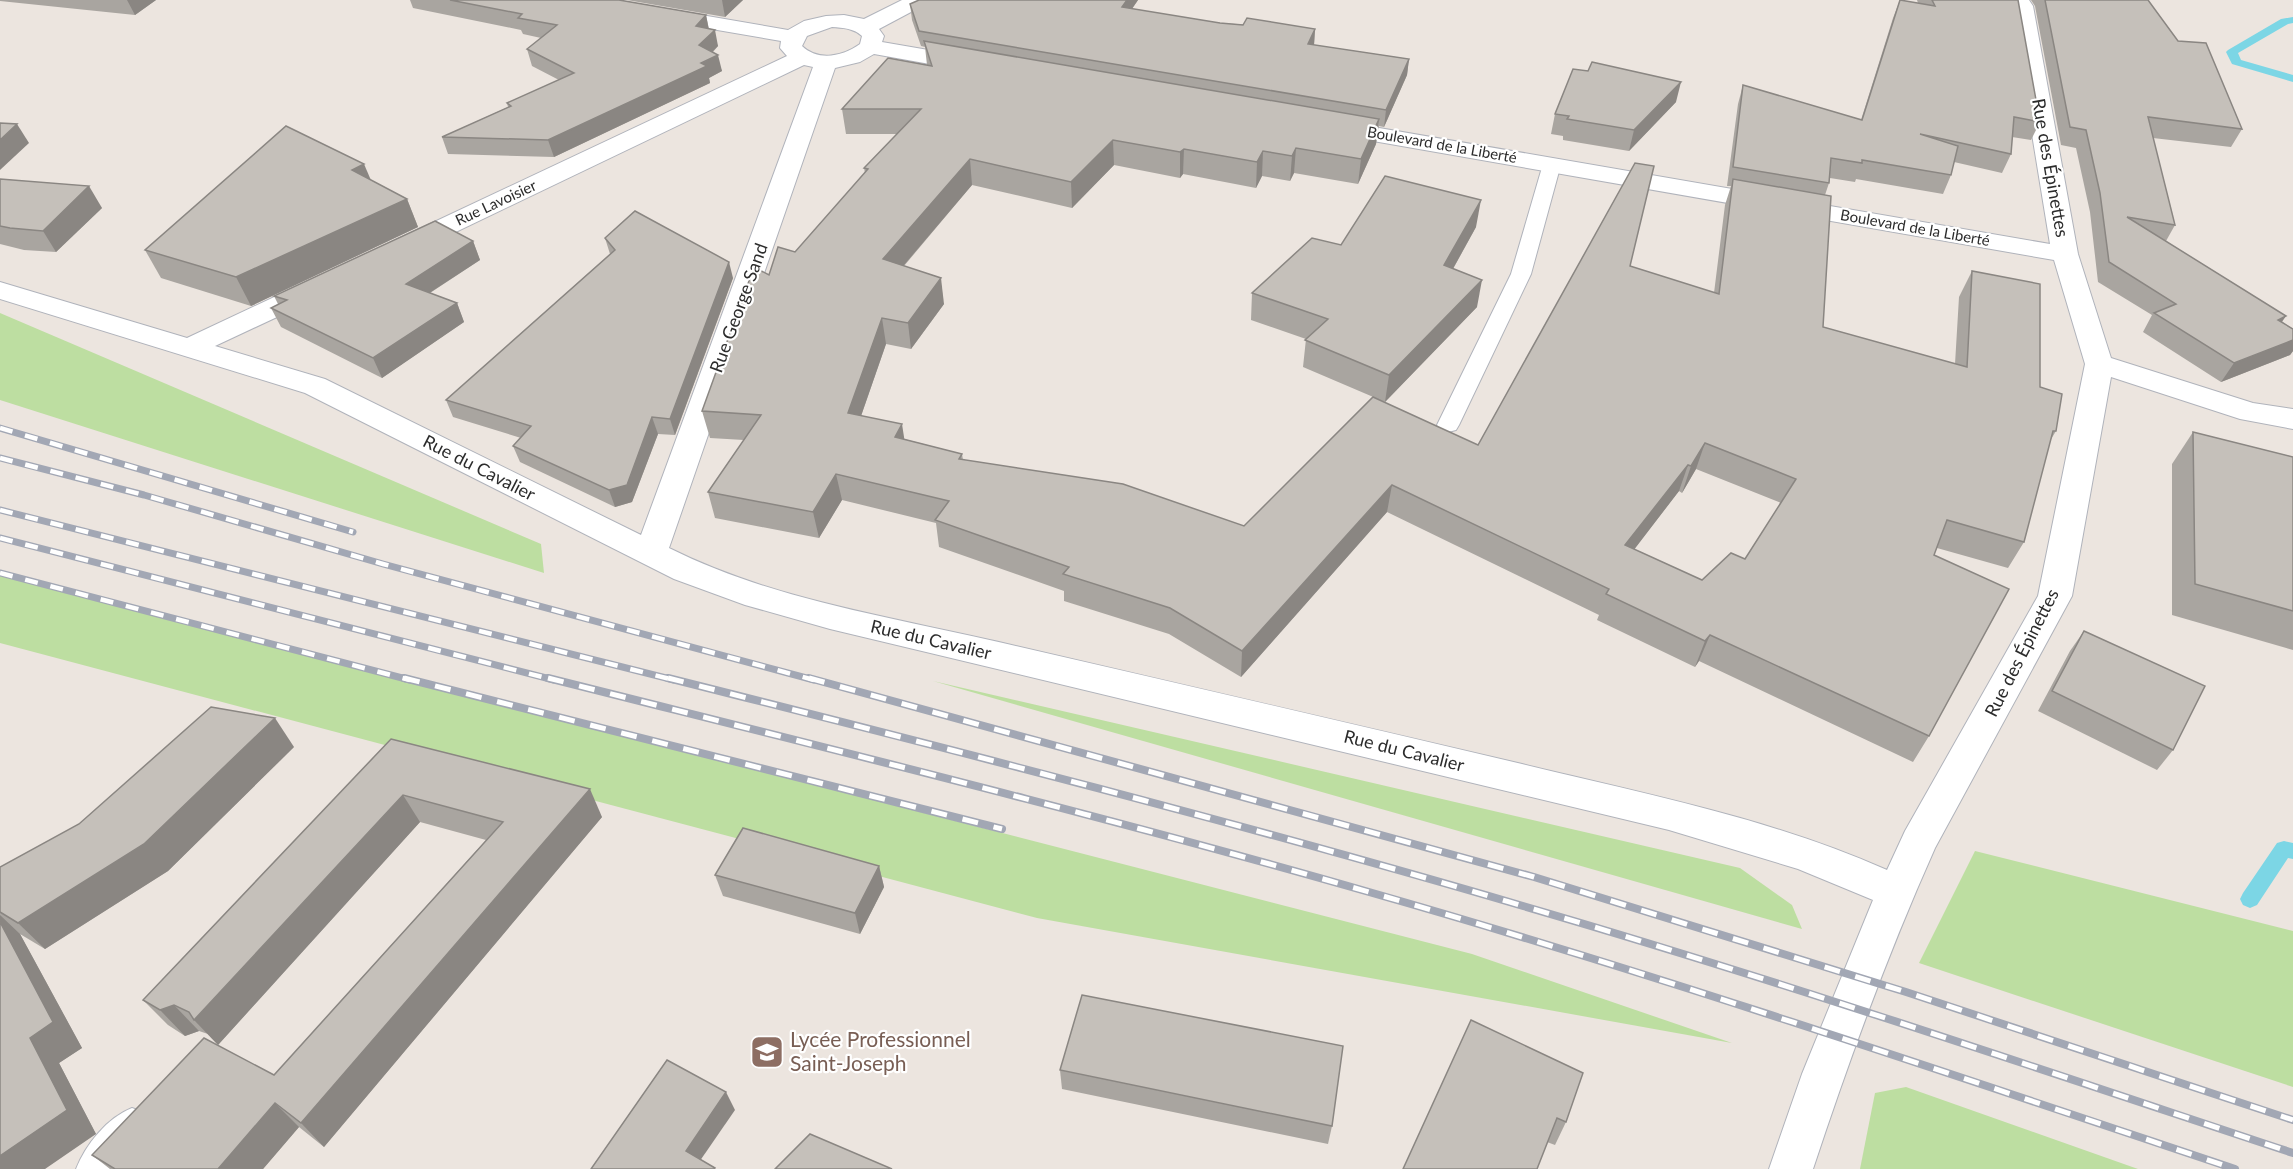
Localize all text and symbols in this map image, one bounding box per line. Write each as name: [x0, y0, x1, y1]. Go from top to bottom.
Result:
street label: Rue des Épinettes: [2028, 97, 2074, 239]
street label: Boulevard de la Liberté: [1366, 122, 1518, 166]
street label: Rue Lavoisier: [452, 175, 539, 229]
street label: Boulevard de la Liberté: [1839, 205, 1991, 249]
street label: Rue George Sand: [704, 240, 772, 375]
street label: Rue du Cavalier: [420, 429, 540, 505]
street label: Rue des Épinettes: [1979, 585, 2063, 720]
street label: Rue du Cavalier: [869, 614, 994, 664]
street label: Rue du Cavalier: [1342, 724, 1467, 776]
place label: Lycée Professionnel Saint-Joseph: [790, 1026, 971, 1075]
school or university icon: Lycée Professionnel Saint-Joseph: [749, 1034, 785, 1070]

